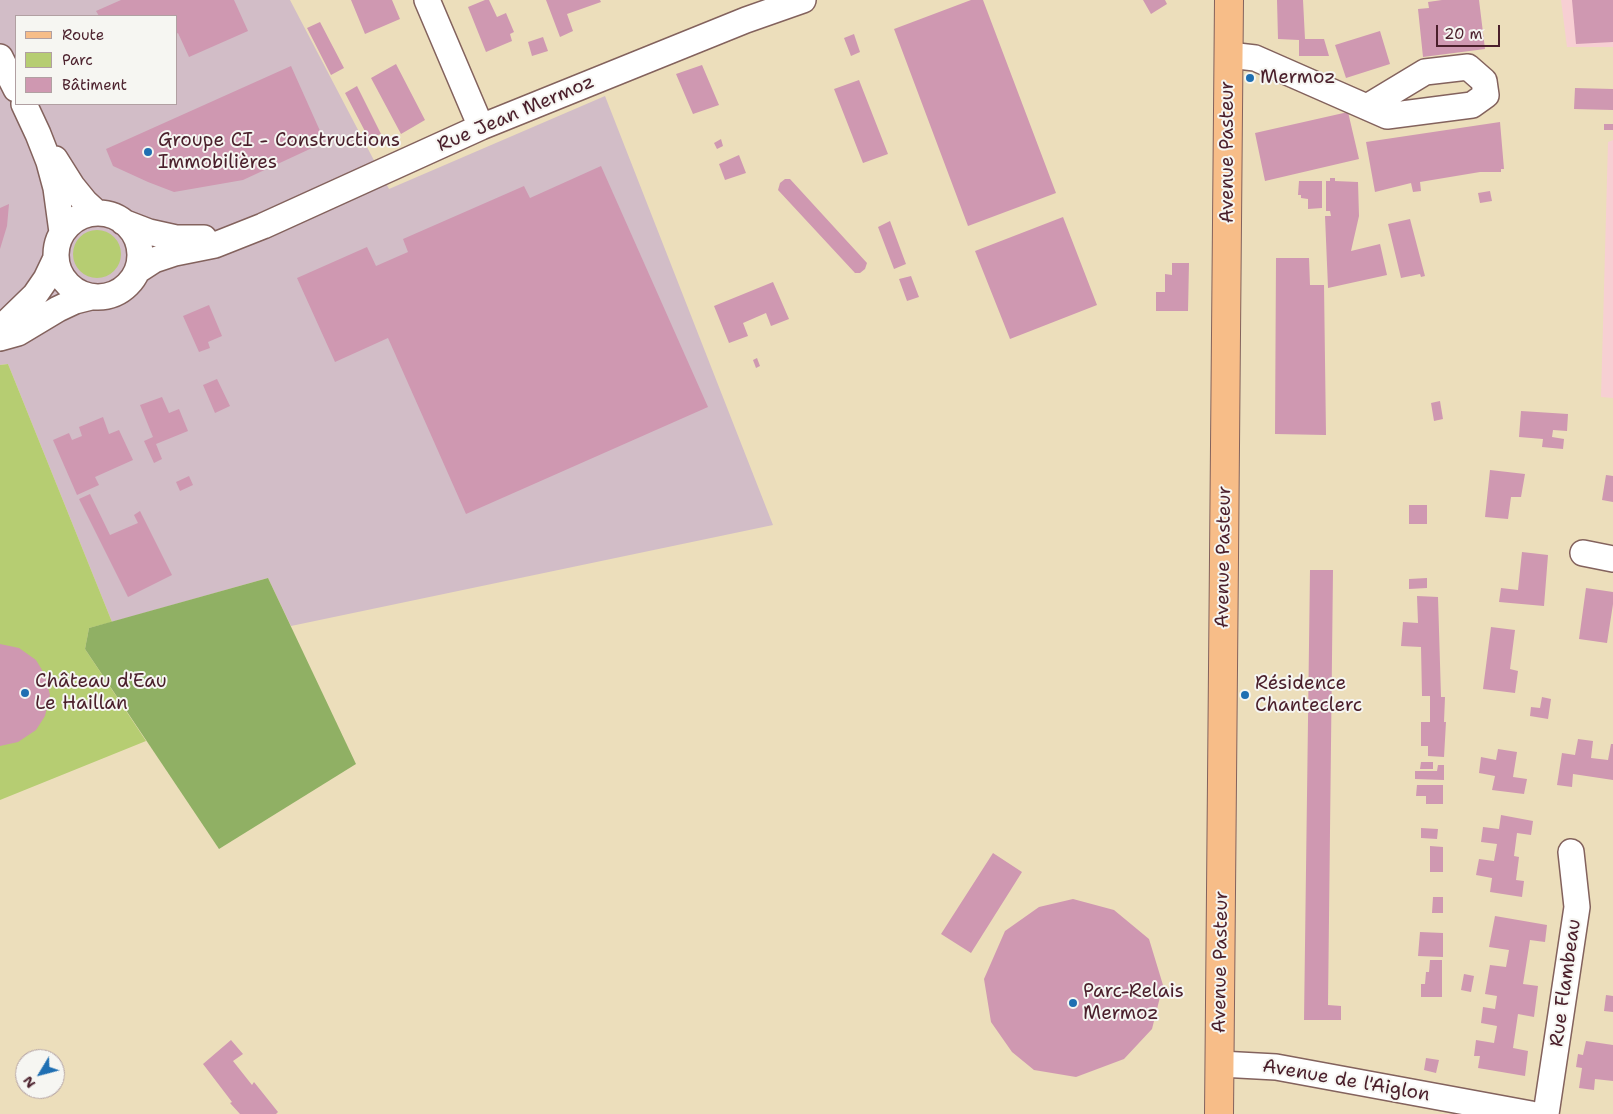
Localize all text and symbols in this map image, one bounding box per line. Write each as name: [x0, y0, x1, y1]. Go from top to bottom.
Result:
legend: [15, 15, 178, 105]
scale bar: [1438, 15, 1502, 47]
text: 20 m: [1444, 24, 1483, 44]
text: Route: [62, 25, 104, 45]
text: Parc: [62, 50, 93, 70]
place label: Mermoz: [1260, 67, 1336, 89]
street label: Rue Jean Mermoz: [434, 71, 598, 157]
marker: Mermoz: [1244, 72, 1256, 84]
text: Bâtiment: [62, 75, 127, 95]
street label: Avenue Pasteur: [1217, 81, 1239, 223]
place label: Groupe CI - Constructions Immobilières: [158, 130, 400, 174]
marker: Groupe CI - Constructions Immobilières: [142, 146, 154, 158]
street label: Avenue Pasteur: [1211, 486, 1237, 628]
place label: Château d'Eau Le Haillan: [35, 671, 167, 715]
place label: Résidence Chanteclerc: [1255, 673, 1362, 717]
marker: Château d'Eau Le Haillan: [19, 687, 31, 699]
marker: Résidence Chanteclerc: [1239, 689, 1251, 701]
street label: Avenue Pasteur: [1208, 891, 1234, 1033]
street label: Rue Flambeau: [1546, 917, 1586, 1049]
place label: Parc-Relais Mermoz: [1083, 981, 1184, 1025]
marker: Parc-Relais Mermoz: [1067, 997, 1079, 1009]
north arrow: [15, 1049, 65, 1099]
street label: Avenue de l'Aiglon: [1261, 1055, 1431, 1107]
text: N: [18, 1073, 39, 1092]

